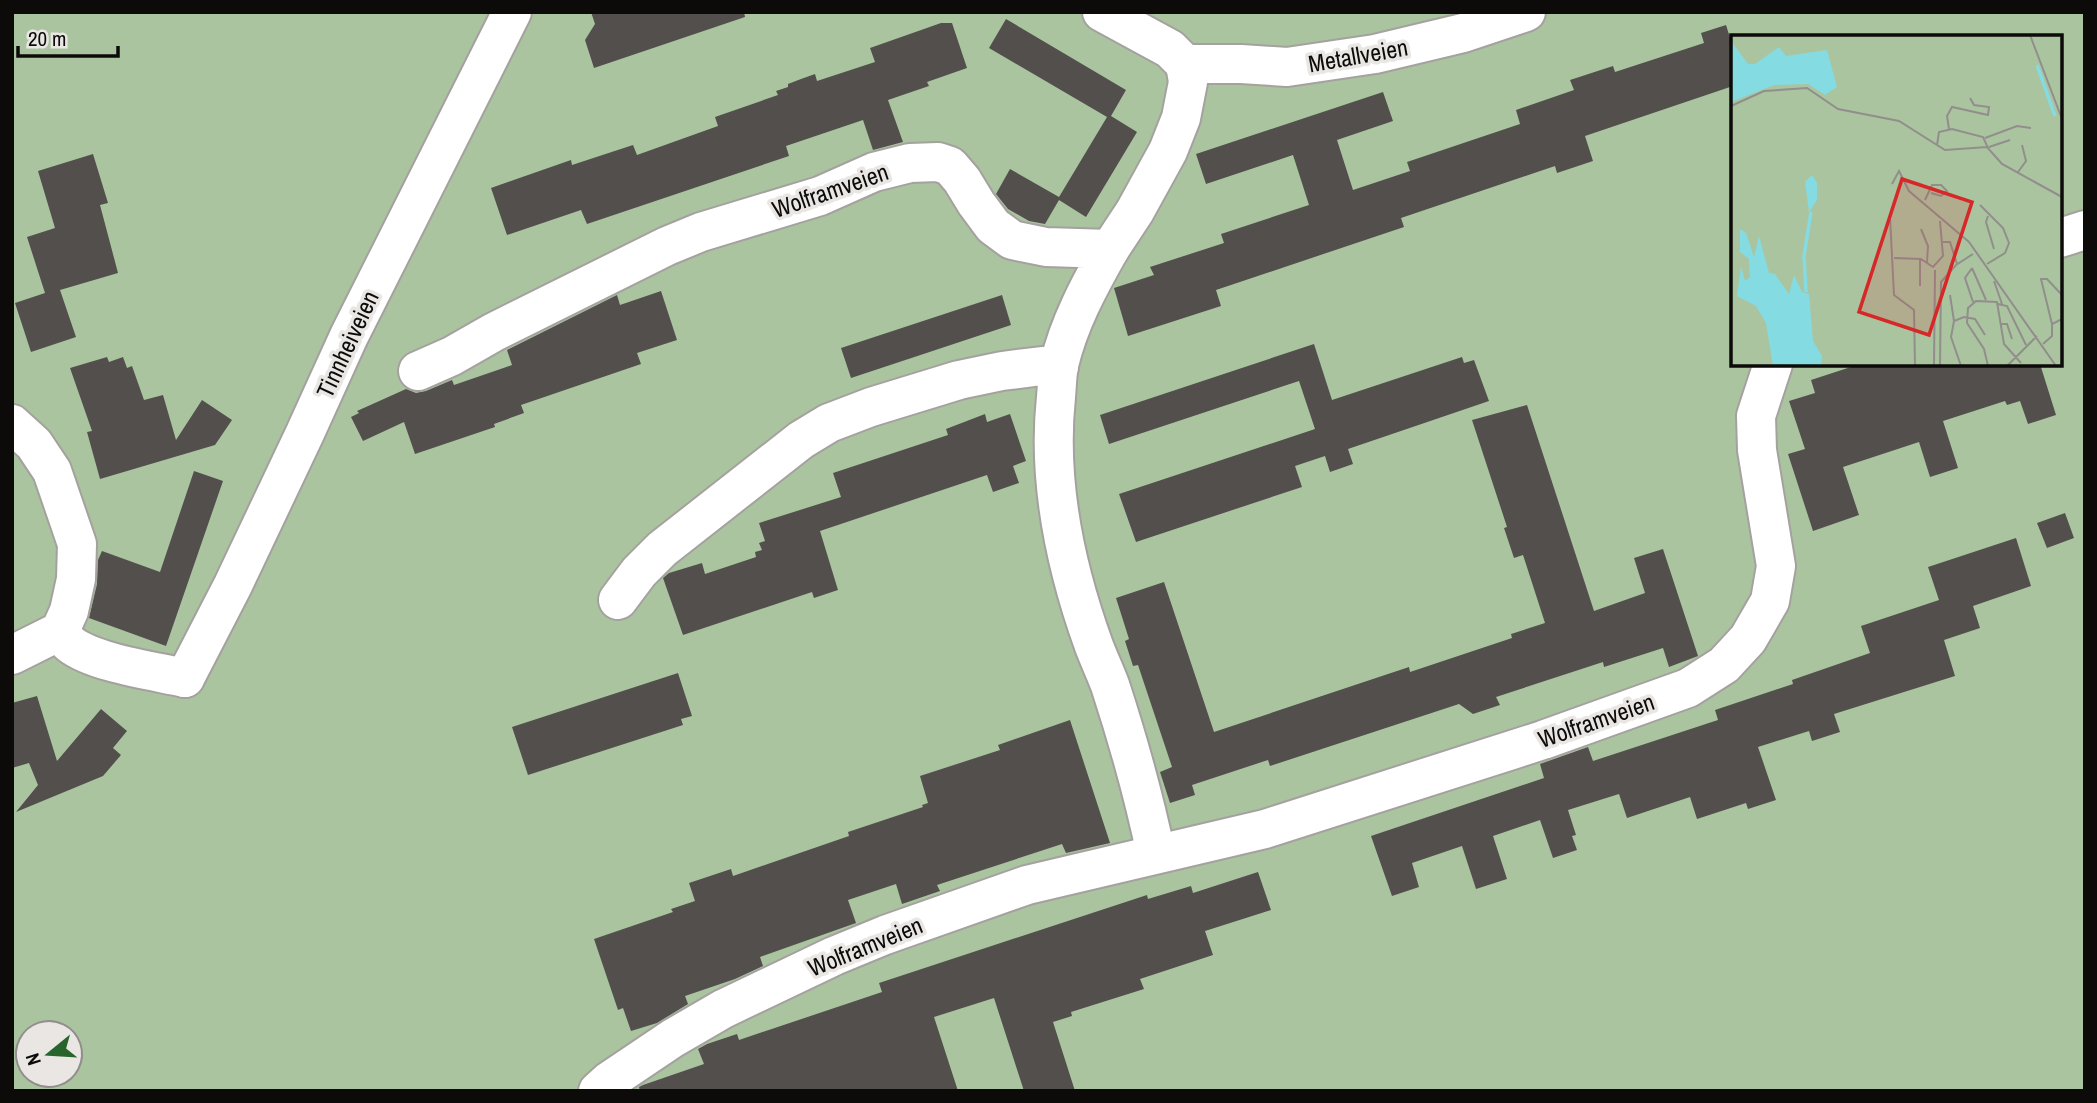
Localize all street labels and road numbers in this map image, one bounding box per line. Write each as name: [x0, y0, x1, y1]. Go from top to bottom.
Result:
street label: Metallveien: [1306, 31, 1410, 79]
street label: Wolframveien: [768, 155, 892, 225]
street label: Tinnheiveien: [308, 285, 386, 403]
street label: Wolframveien: [1534, 685, 1658, 755]
street label: Wolframveien: [803, 908, 927, 984]

